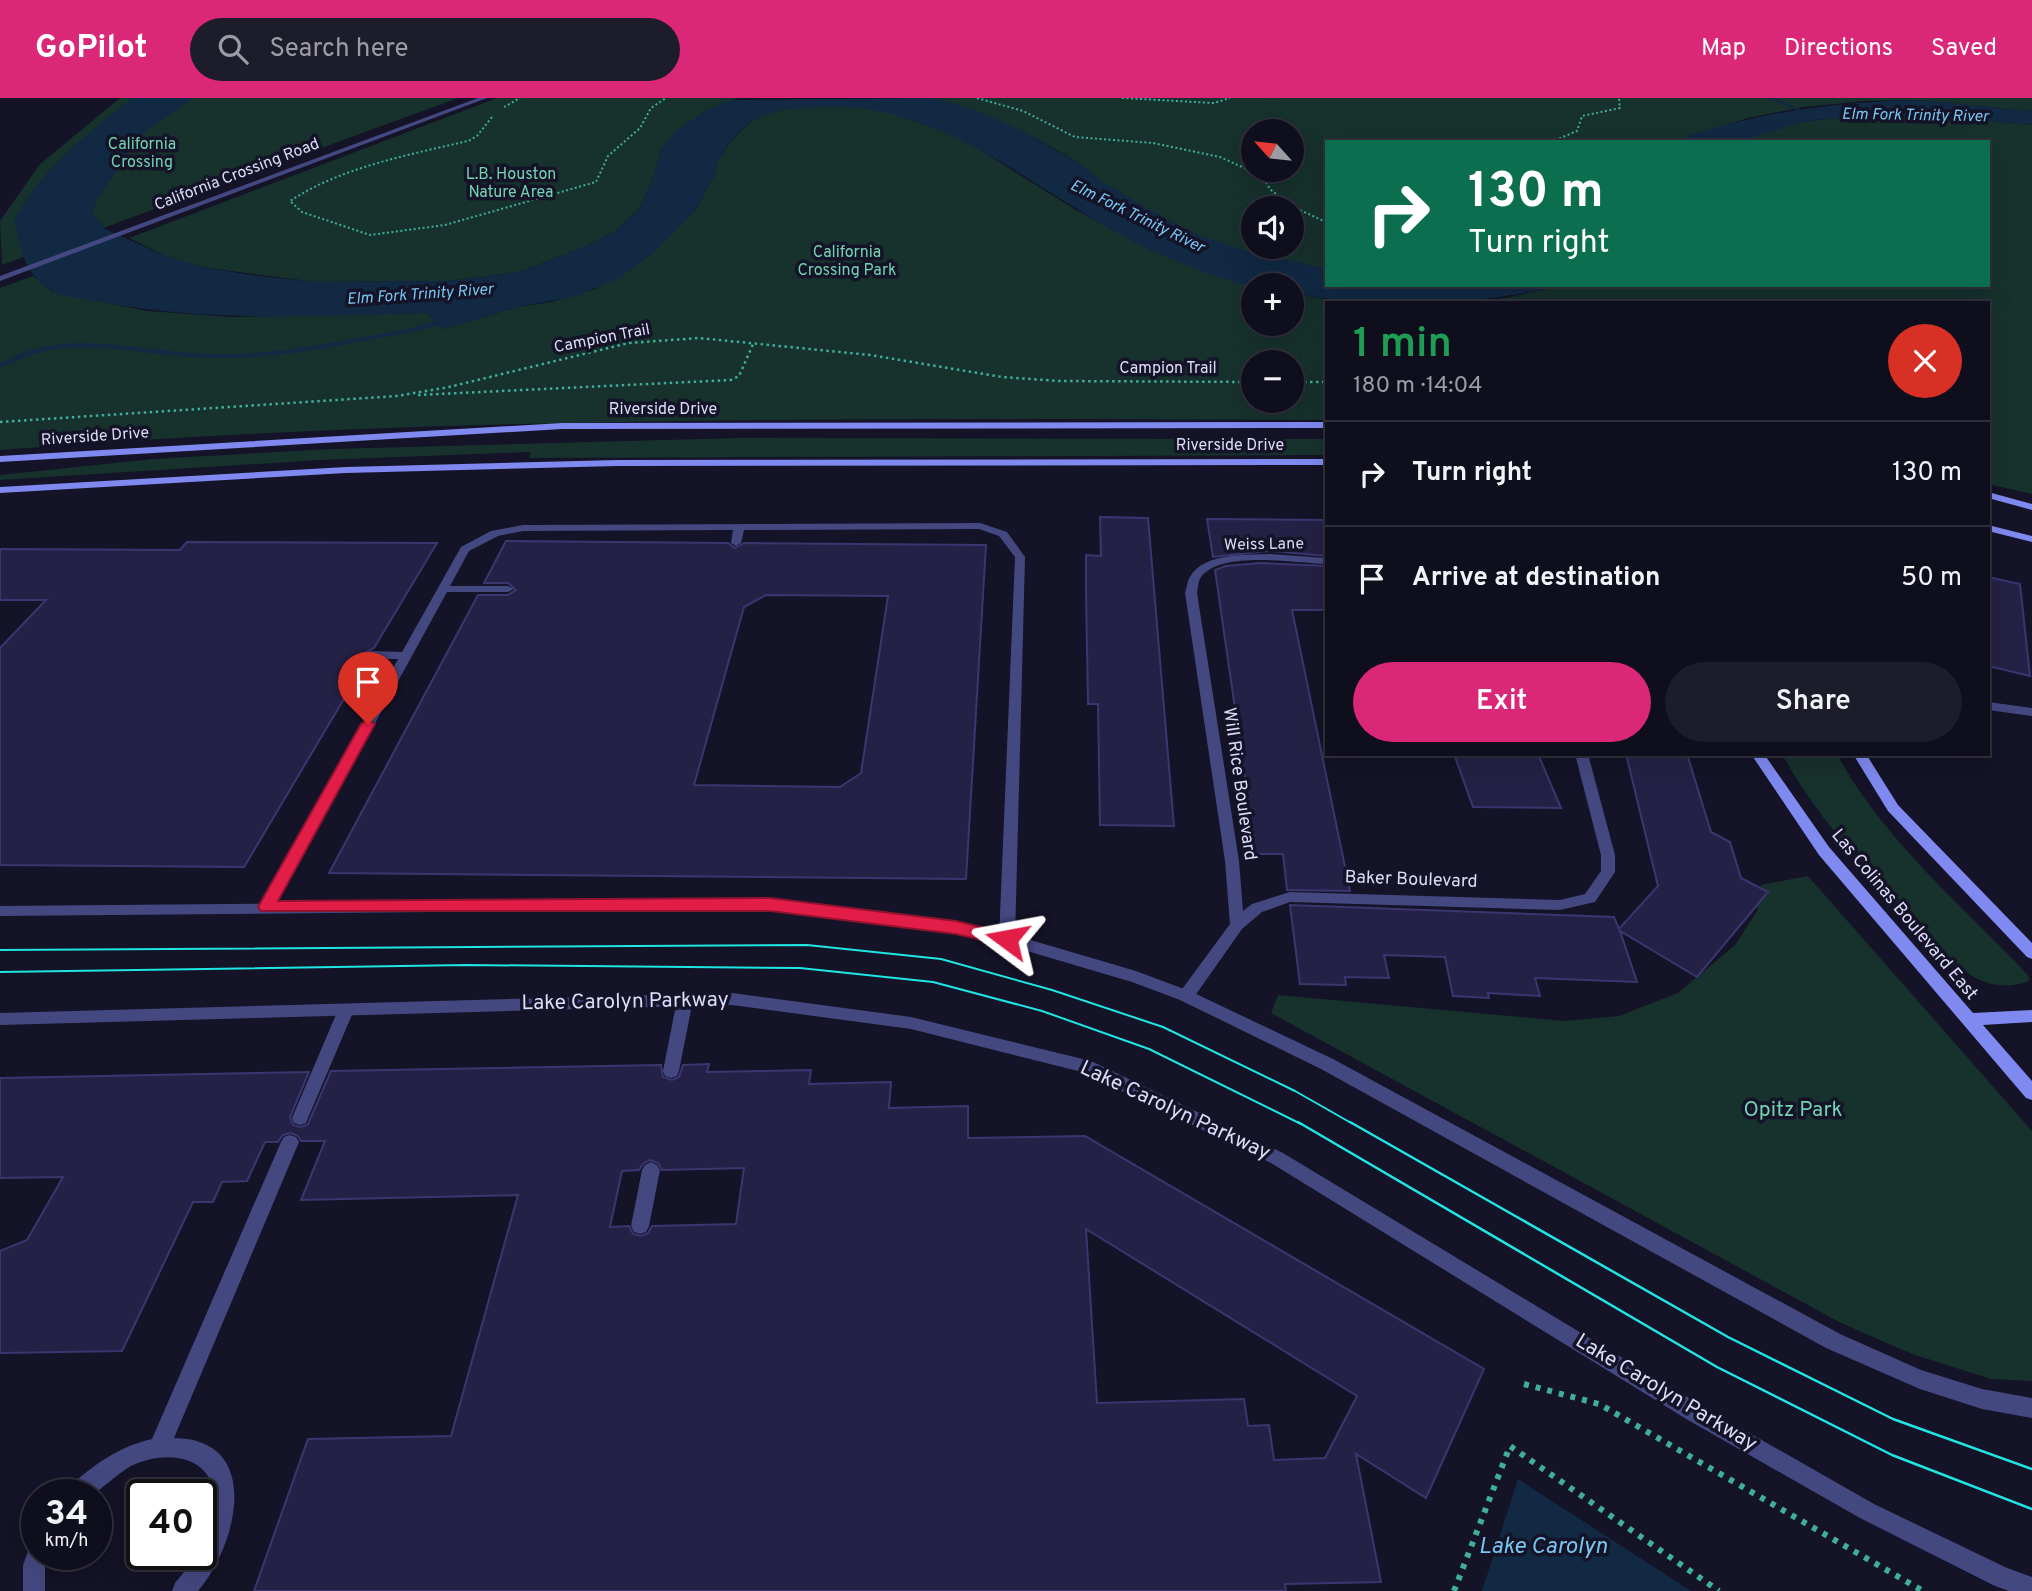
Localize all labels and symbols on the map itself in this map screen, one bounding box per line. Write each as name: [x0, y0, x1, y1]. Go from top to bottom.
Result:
water label: Elm Fork Trinity River: [1841, 105, 1990, 127]
north arrow: [1241, 119, 1304, 182]
street label: California Crossing Road: [152, 134, 322, 216]
park label: California Crossing: [108, 135, 176, 173]
park label: L.B. Houston Nature Area: [466, 165, 556, 203]
water label: Elm Fork Trinity River: [1067, 176, 1209, 259]
park label: California Crossing Park: [797, 243, 897, 281]
water label: Elm Fork Trinity River: [346, 280, 496, 310]
street label: Campion Trail: [552, 320, 652, 358]
street label: Campion Trail: [1119, 359, 1217, 379]
street label: Riverside Drive: [609, 400, 717, 420]
street label: Riverside Drive: [40, 423, 150, 451]
street label: Riverside Drive: [1176, 436, 1284, 456]
street label: Weiss Lane: [1224, 534, 1304, 556]
pin: [338, 652, 398, 724]
street label: Will Rice Boulevard: [1217, 706, 1261, 862]
street label: Las Colinas Boulevard East: [1826, 825, 1982, 1005]
street label: Baker Boulevard: [1344, 866, 1478, 894]
position arrow: [970, 902, 1044, 976]
street label: Lake Carolyn Parkway: [521, 987, 729, 1017]
street label: Lake Carolyn Parkway: [1075, 1055, 1275, 1167]
park label: Opitz Park: [1743, 1097, 1843, 1124]
street label: Lake Carolyn Parkway: [1570, 1328, 1762, 1458]
speed limit sign: 40: [126, 1479, 217, 1570]
water label: Lake Carolyn: [1479, 1533, 1608, 1562]

